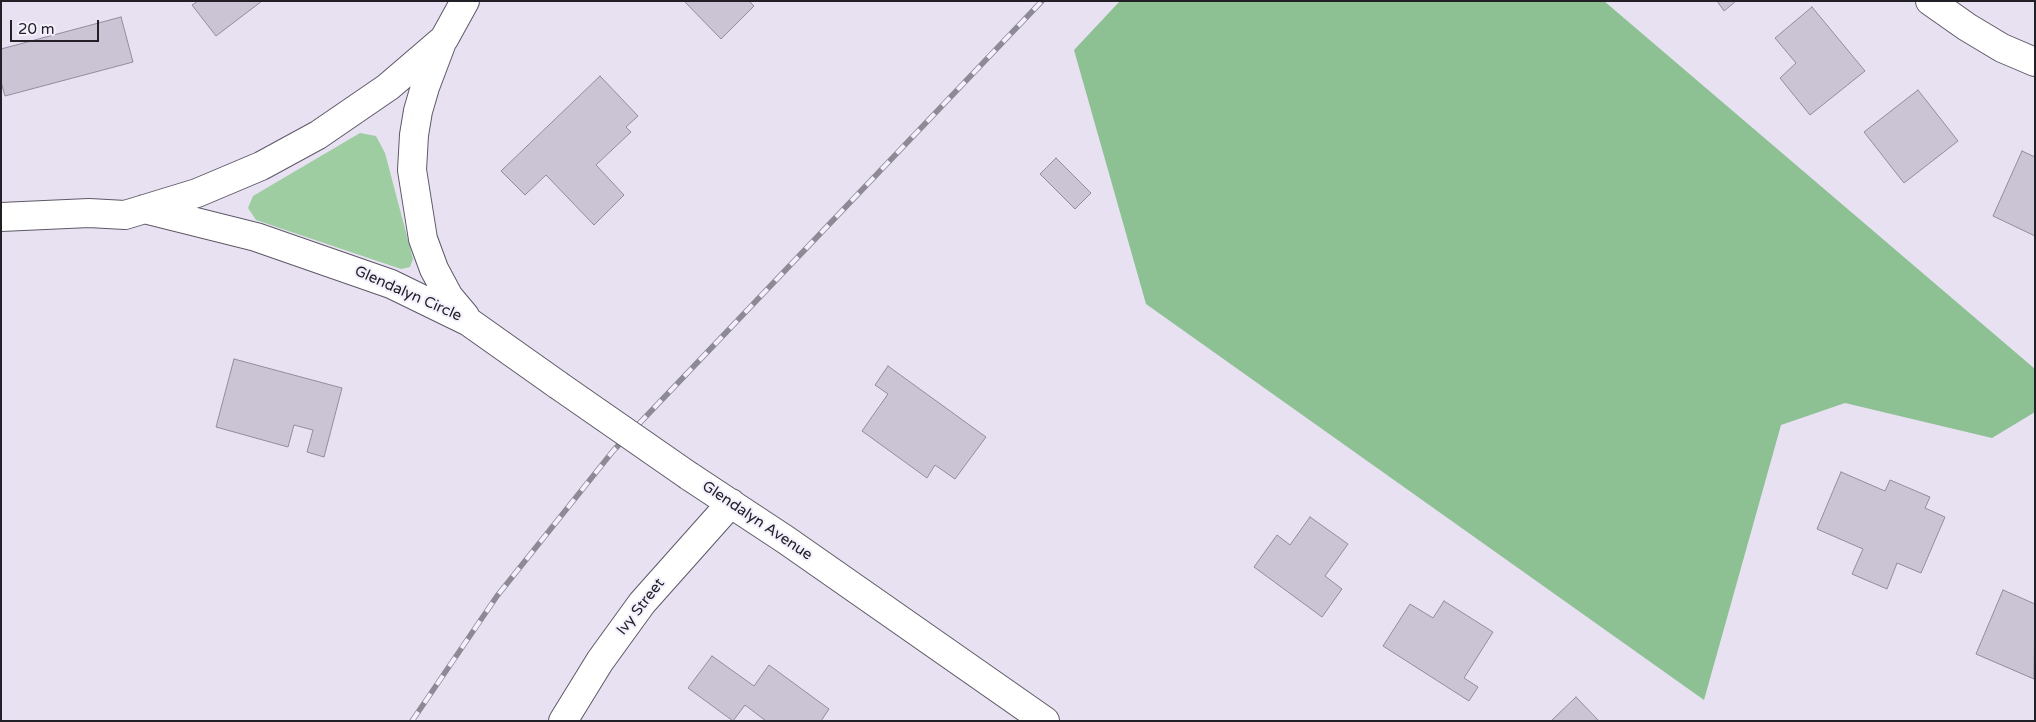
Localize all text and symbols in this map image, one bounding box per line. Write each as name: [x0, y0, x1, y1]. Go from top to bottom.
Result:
scale bar: [12, 10, 101, 42]
text: 20 m: [18, 20, 55, 38]
street label: Glendalyn Circle: [352, 262, 464, 326]
street label: Glendalyn Avenue: [698, 477, 816, 565]
street label: Ivy Street: [613, 575, 669, 639]

